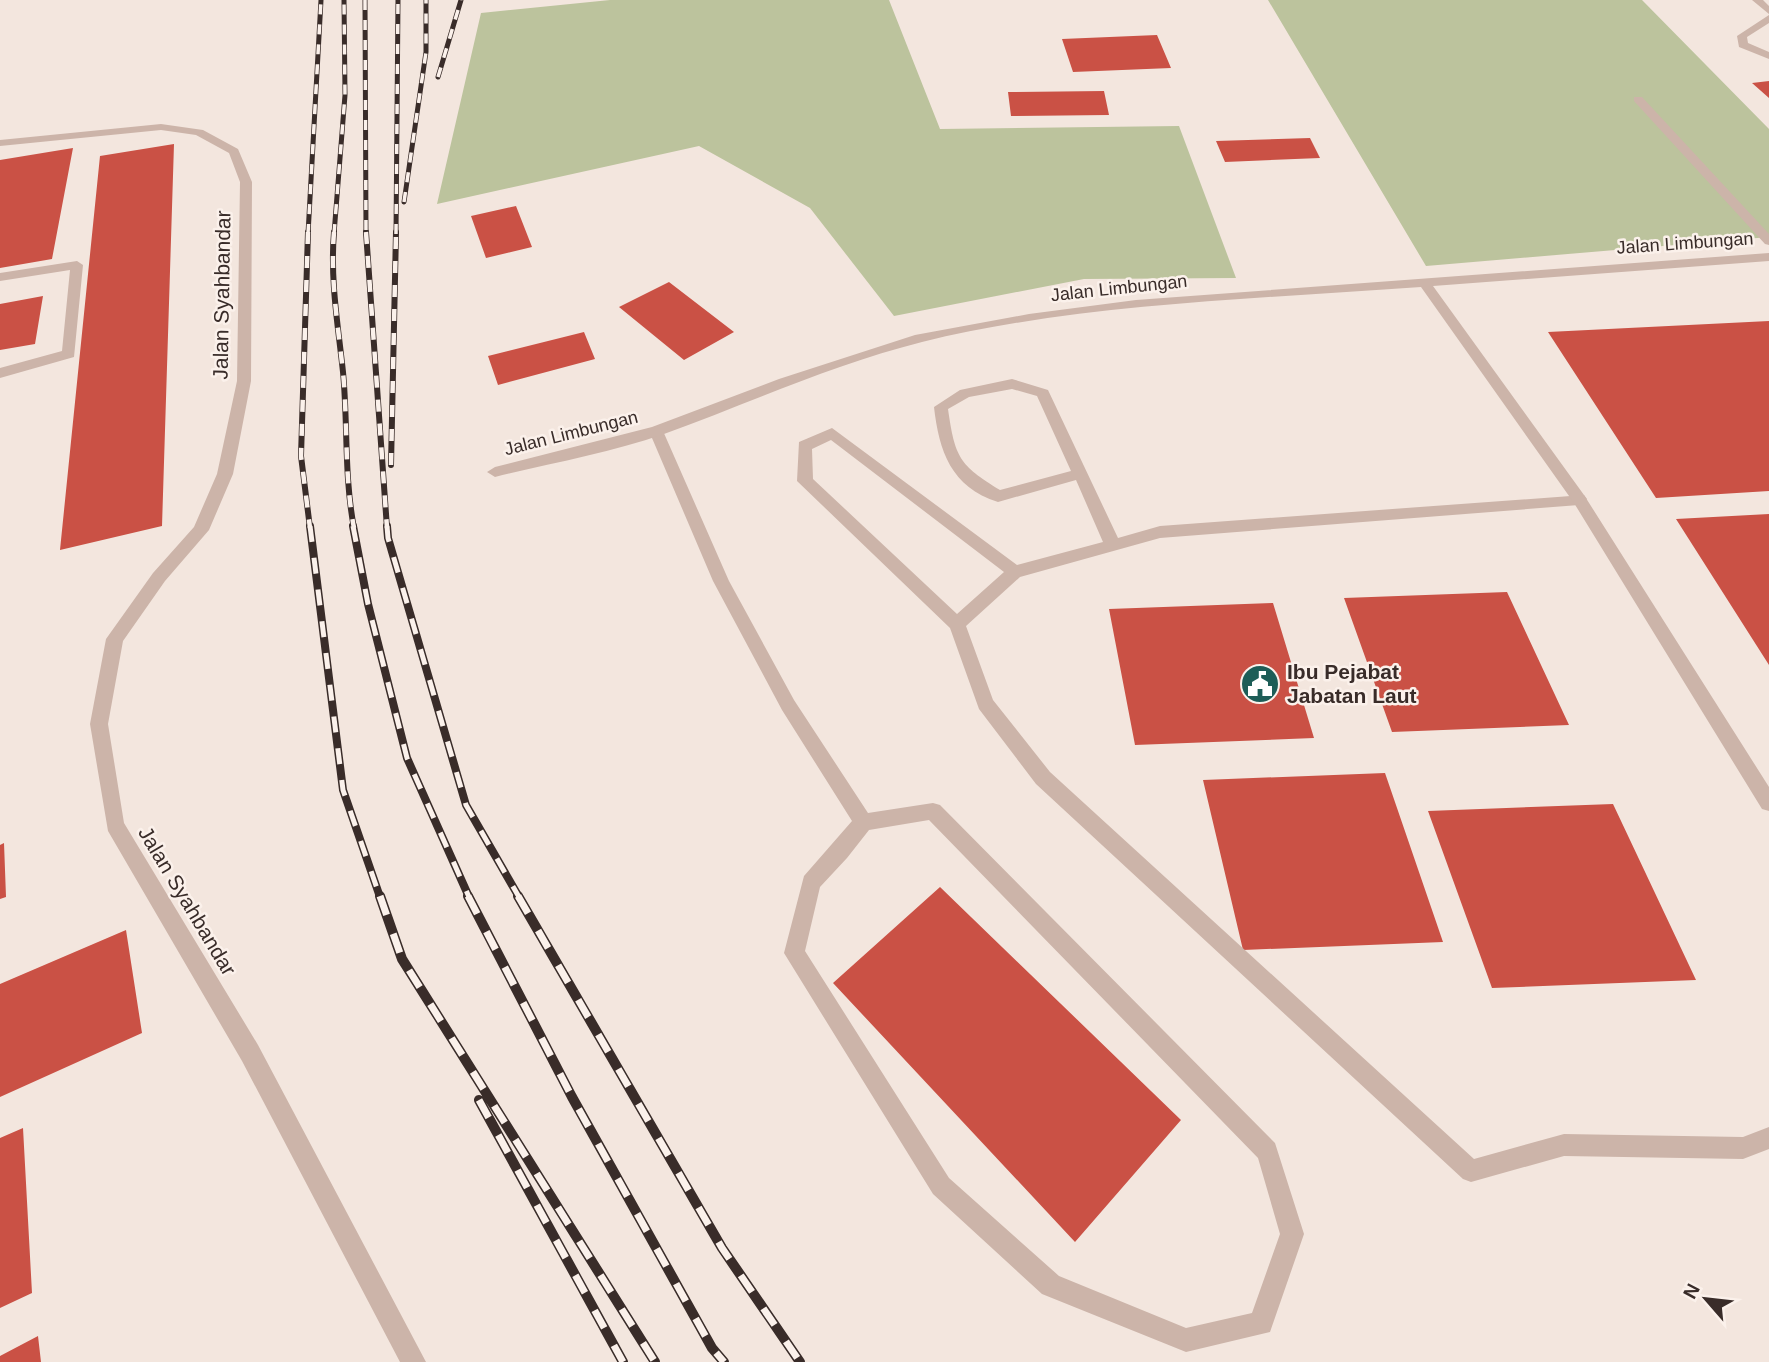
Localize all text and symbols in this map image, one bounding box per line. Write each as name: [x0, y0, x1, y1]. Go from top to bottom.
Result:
street label: Jalan Syahbandar: [209, 210, 234, 380]
street label: Jalan Limbungan: [1616, 228, 1754, 258]
street label: Jalan Limbungan: [1050, 271, 1188, 305]
street label: Jalan Limbungan: [502, 407, 640, 459]
place label: Ibu Pejabat Jabatan Laut: [1287, 660, 1417, 707]
public building icon: Ibu Pejabat Jabatan Laut: [1239, 663, 1281, 705]
street label: Jalan Syahbandar: [134, 822, 241, 979]
north arrow: [1671, 1264, 1741, 1334]
text: N: [1679, 1280, 1704, 1302]

